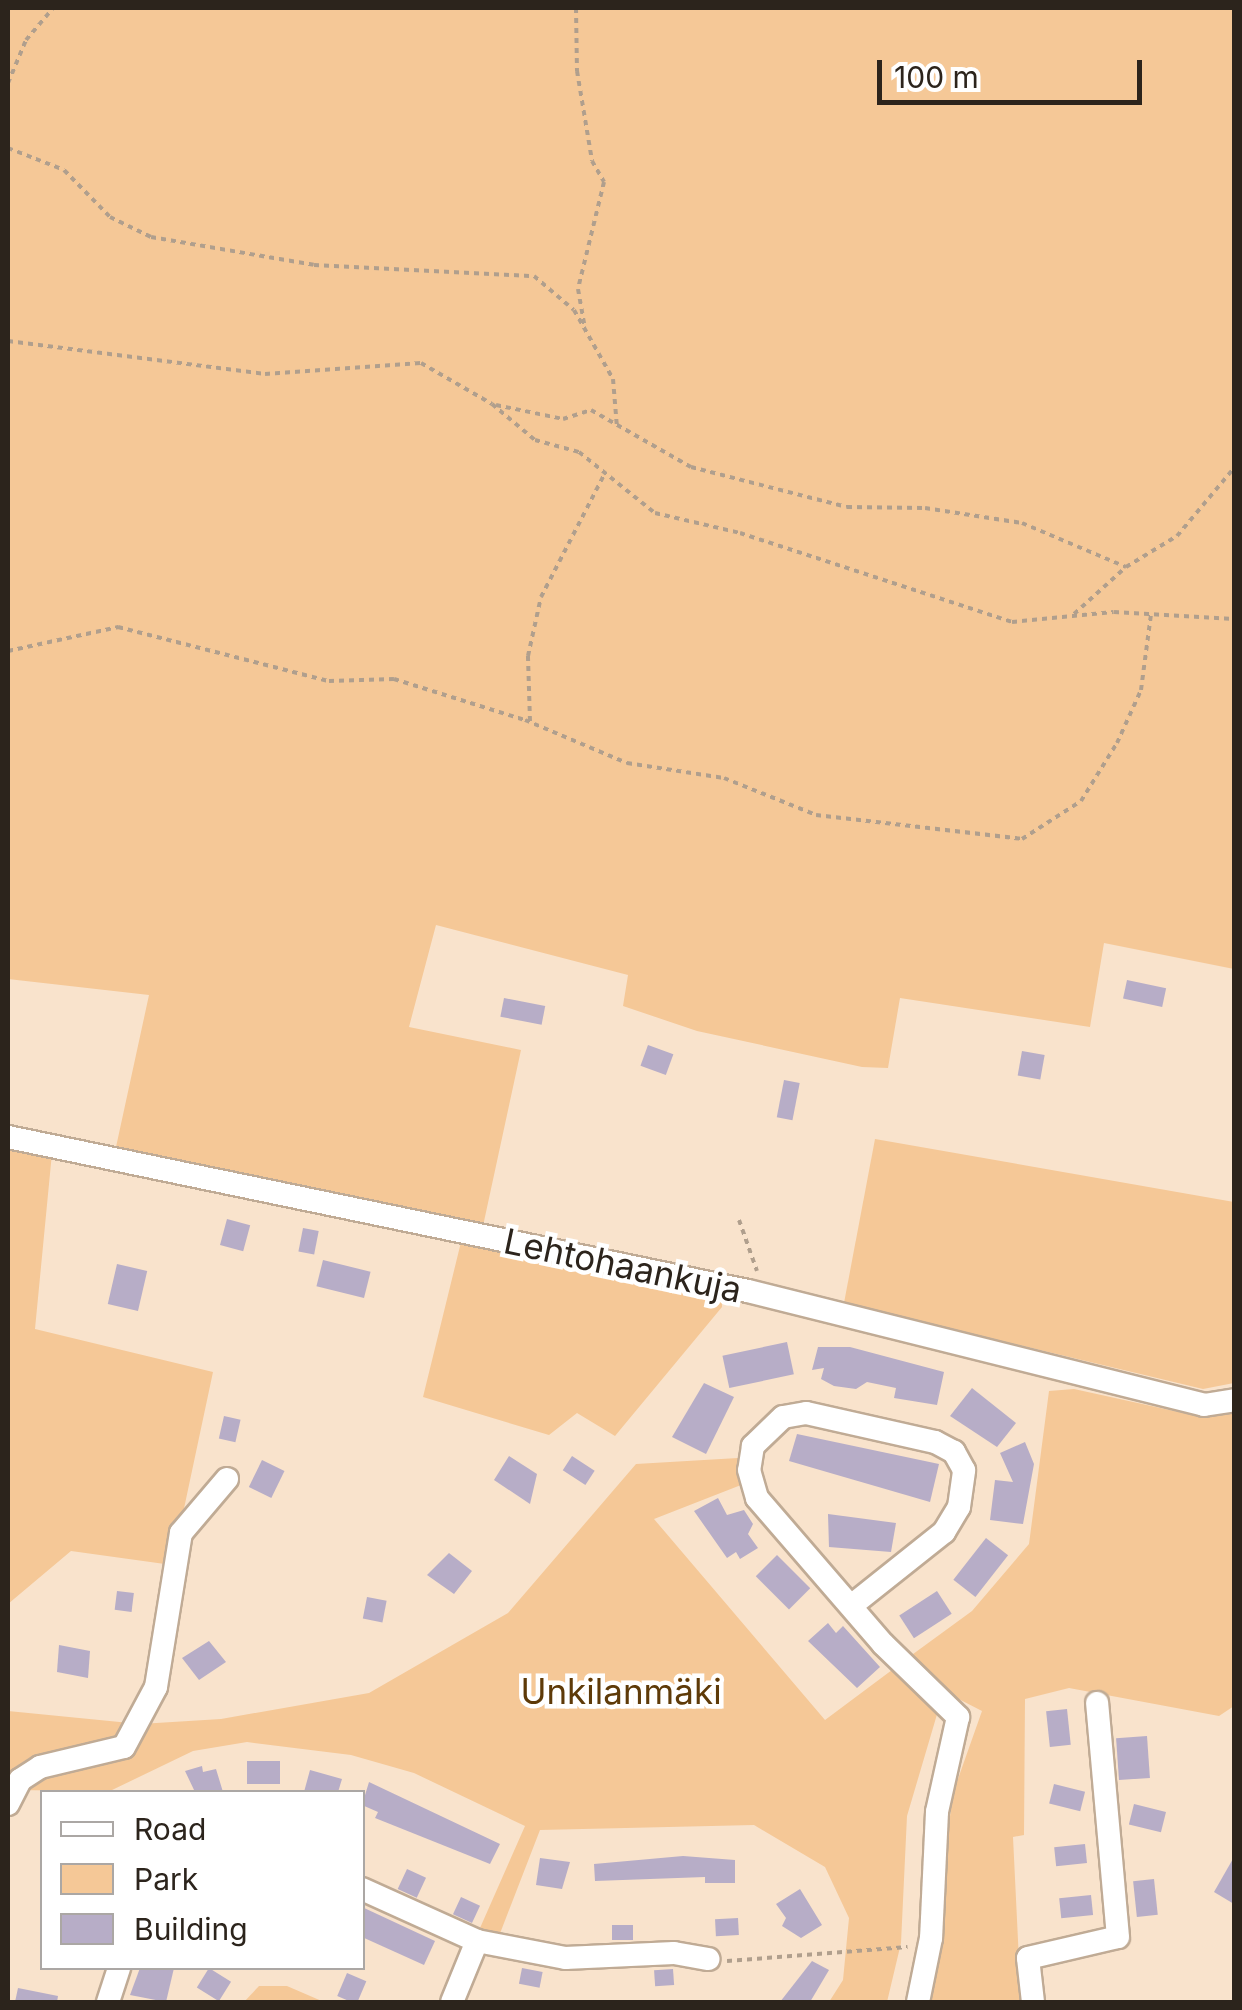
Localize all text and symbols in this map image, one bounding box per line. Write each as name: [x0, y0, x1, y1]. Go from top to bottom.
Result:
scale bar: [882, 40, 1147, 102]
text: 100 m: [894, 59, 979, 95]
street label: Lehtohaankuja: [500, 1219, 746, 1311]
park label: Unkilanmäki: [520, 1670, 722, 1712]
legend: [40, 1790, 365, 1970]
text: Road: [134, 1811, 206, 1847]
text: Park: [134, 1861, 198, 1897]
text: Building: [134, 1911, 248, 1947]

